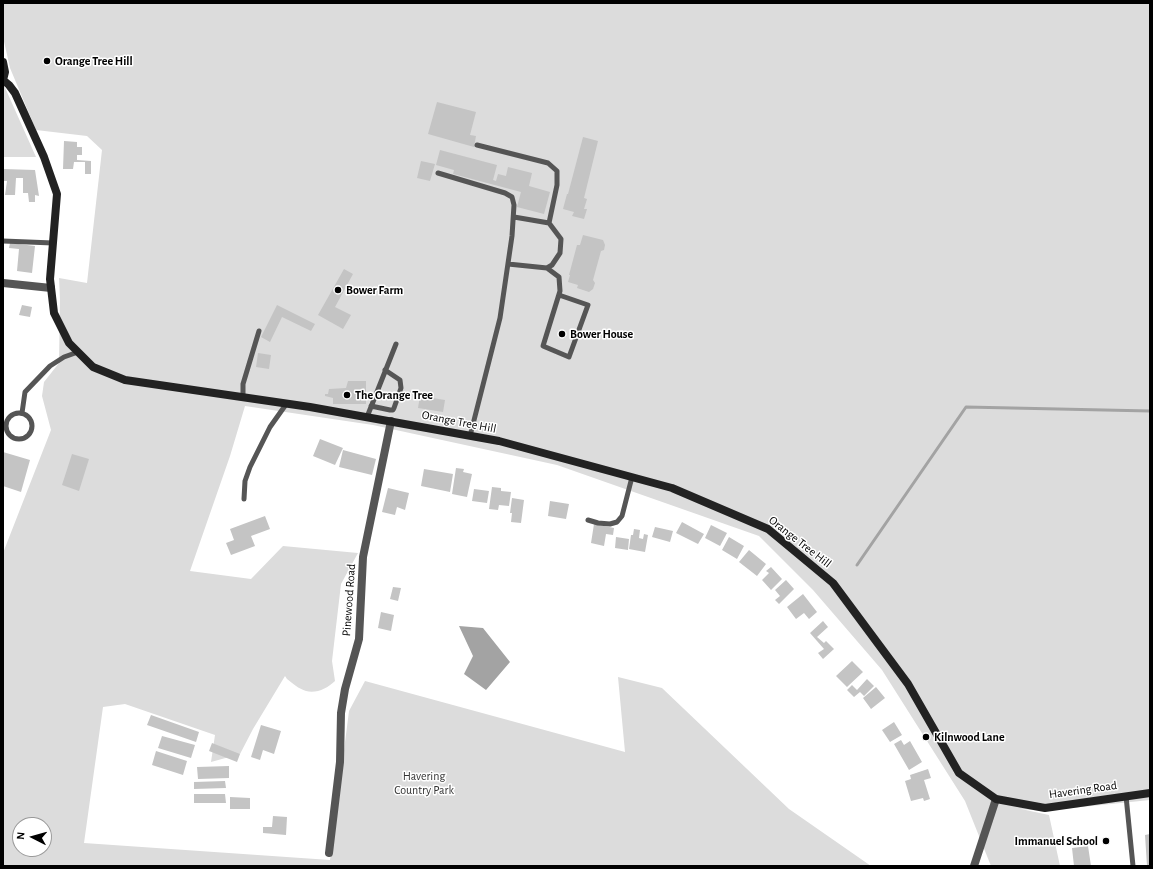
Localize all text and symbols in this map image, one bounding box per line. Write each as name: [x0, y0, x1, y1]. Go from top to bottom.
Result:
place label: Orange Tree Hill: [55, 54, 133, 68]
marker: Orange Tree Hill: [42, 56, 52, 66]
place label: Bower Farm: [346, 283, 403, 297]
marker: Bower Farm: [333, 285, 343, 295]
place label: Bower House: [570, 327, 633, 341]
marker: Bower House: [557, 329, 567, 339]
place label: The Orange Tree: [355, 388, 433, 402]
marker: The Orange Tree: [342, 390, 352, 400]
street label: Orange Tree Hill: [421, 408, 497, 436]
street label: Orange Tree Hill: [766, 513, 834, 571]
street label: Pinewood Road: [339, 563, 359, 637]
place label: Kilnwood Lane: [934, 730, 1005, 744]
marker: Kilnwood Lane: [921, 732, 931, 742]
park label: Havering Country Park: [394, 769, 454, 797]
street label: Havering Road: [1048, 778, 1118, 802]
north arrow: [12, 817, 52, 857]
text: N: [15, 831, 26, 840]
place label: Immanuel School: [1015, 834, 1098, 848]
marker: Immanuel School: [1101, 836, 1111, 846]

